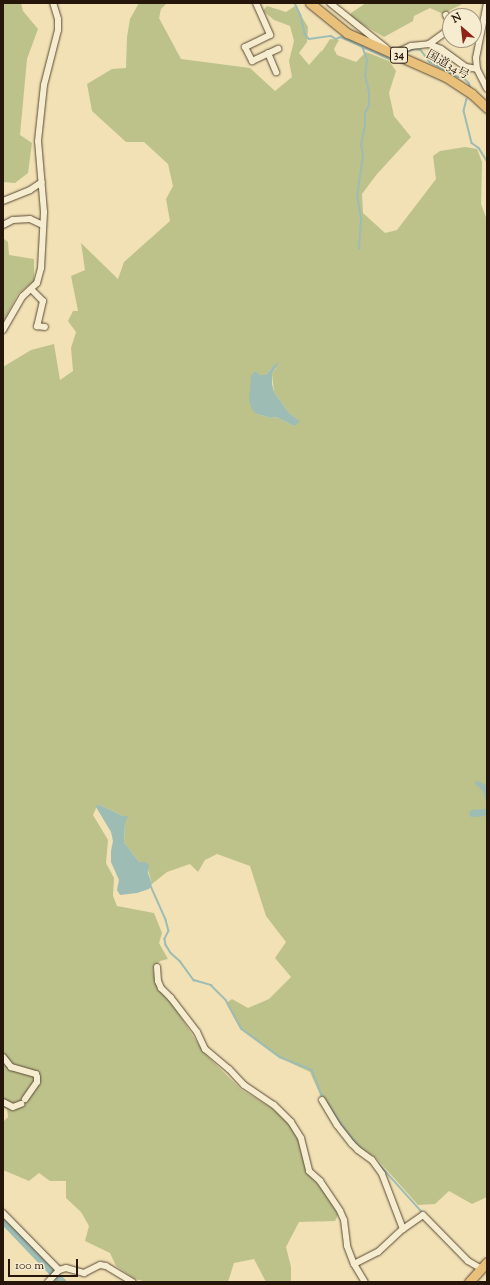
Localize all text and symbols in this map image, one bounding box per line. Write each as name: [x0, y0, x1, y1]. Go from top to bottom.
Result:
north arrow: [442, 8, 482, 48]
text: N: [449, 9, 464, 27]
road number: 34: [390, 46, 408, 64]
street label: 国道34号: [423, 48, 471, 84]
scale bar: [10, 1251, 80, 1277]
text: 100 m: [15, 1257, 44, 1275]

